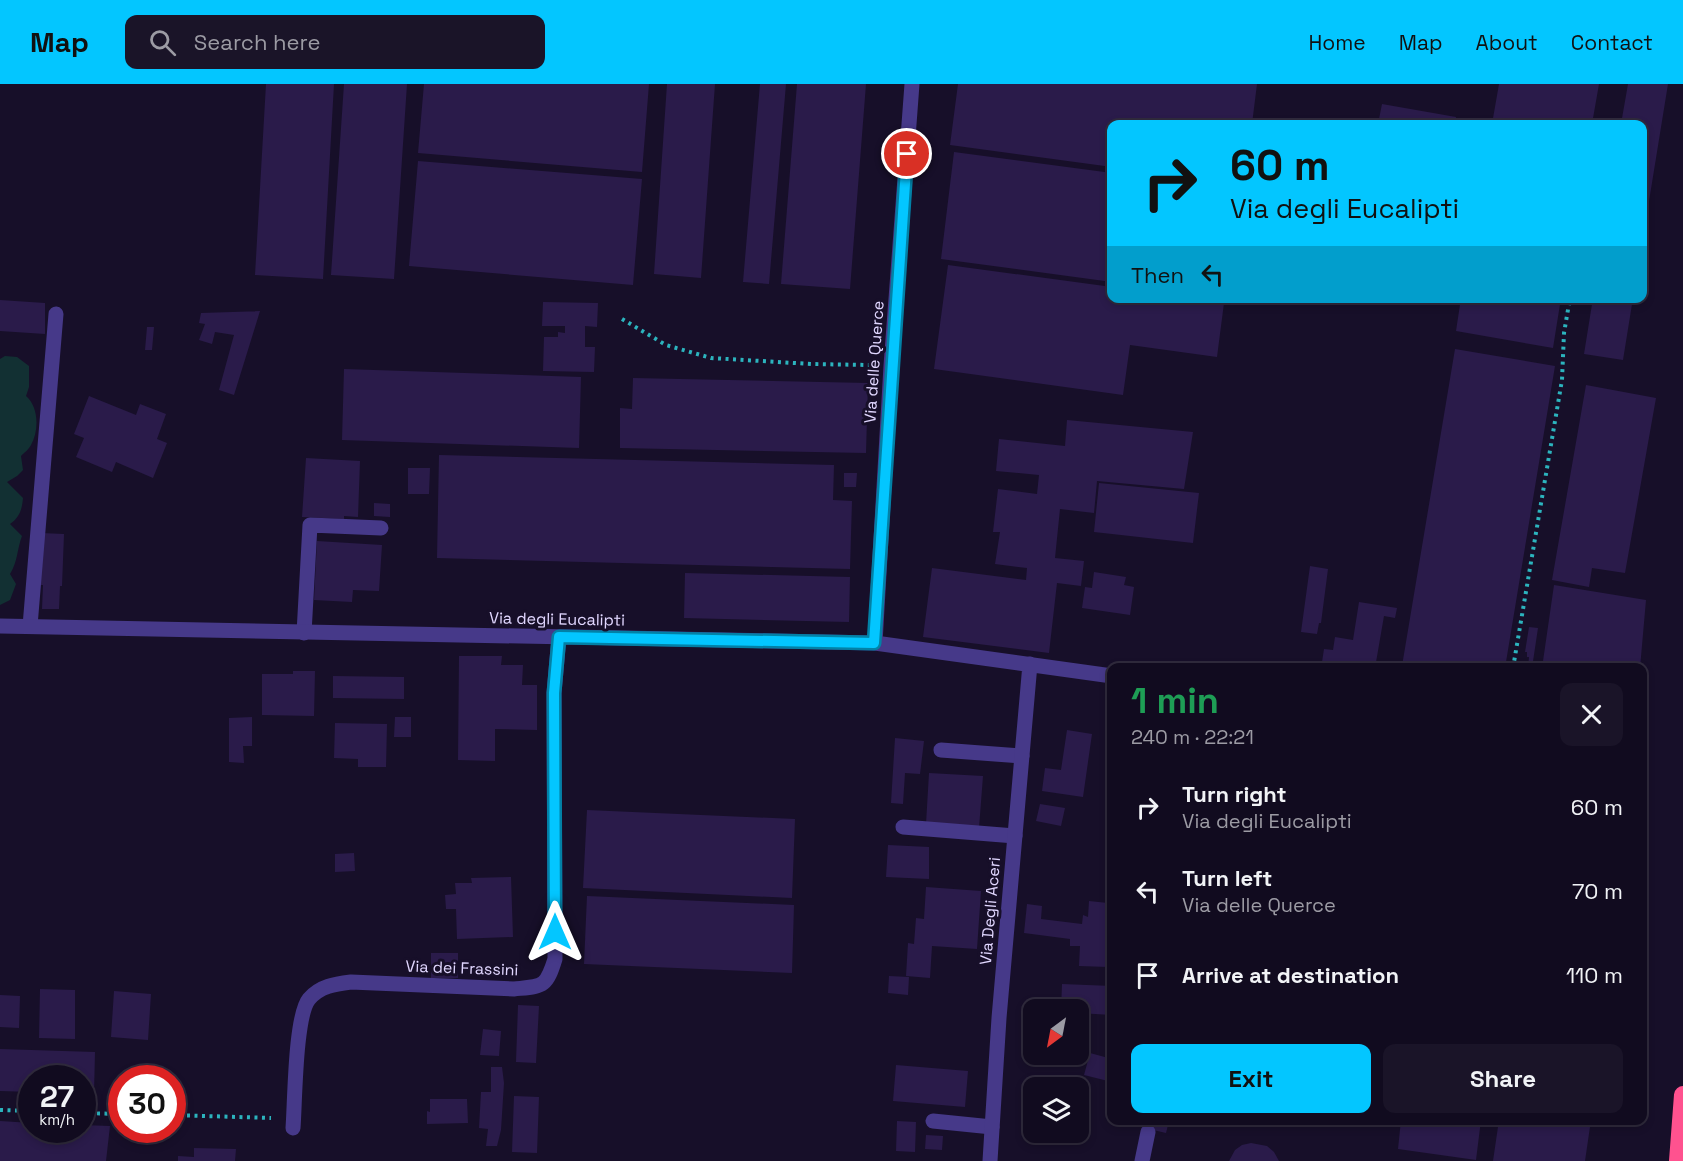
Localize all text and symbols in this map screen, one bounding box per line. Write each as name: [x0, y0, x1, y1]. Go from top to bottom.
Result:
search box: [125, 15, 545, 69]
text: Map: [30, 24, 89, 60]
icon: search: [146, 26, 179, 59]
text: Search here: [194, 28, 321, 56]
text: Home: [1308, 29, 1366, 56]
text: Map: [1399, 29, 1443, 56]
text: About: [1476, 29, 1538, 56]
text: Contact: [1571, 29, 1653, 56]
pin: [881, 128, 932, 179]
icon: arrive: [890, 137, 923, 170]
text: 60 m: [1230, 139, 1330, 192]
icon: right: [1131, 144, 1209, 222]
text: Via degli Eucalipti: [1230, 191, 1459, 226]
icon: left: [1196, 258, 1229, 291]
text: Then: [1131, 261, 1184, 289]
street label: Via delle Querce: [859, 300, 889, 424]
street label: Via degli Eucalipti: [489, 607, 625, 631]
text: 1 min: [1131, 678, 1219, 724]
button: close: [1560, 683, 1623, 746]
text: 240 m · 22:21: [1131, 724, 1254, 750]
text: Turn right: [1182, 780, 1287, 808]
icon: right: [1131, 791, 1164, 824]
text: 60 m: [1571, 793, 1623, 821]
text: Via degli Eucalipti: [1182, 808, 1352, 834]
street label: Via Degli Aceri: [975, 856, 1005, 966]
text: Turn left: [1182, 864, 1272, 892]
icon: left: [1131, 875, 1164, 908]
text: 70 m: [1572, 877, 1623, 905]
text: Via delle Querce: [1182, 892, 1336, 918]
position arrow: [523, 900, 587, 964]
street label: Via dei Frassini: [405, 956, 519, 980]
icon: arrive: [1131, 959, 1164, 992]
text: Arrive at destination: [1182, 961, 1399, 989]
text: 110 m: [1566, 961, 1623, 989]
north arrow: [1023, 999, 1089, 1065]
map controls: [1023, 999, 1089, 1143]
button: Exit: [1131, 1044, 1371, 1113]
button: Share: [1383, 1044, 1623, 1113]
speed limit sign: 30: [108, 1065, 186, 1143]
text: 27: [40, 1077, 74, 1116]
button: layers: [1023, 1077, 1089, 1143]
text: km/h: [39, 1110, 75, 1129]

